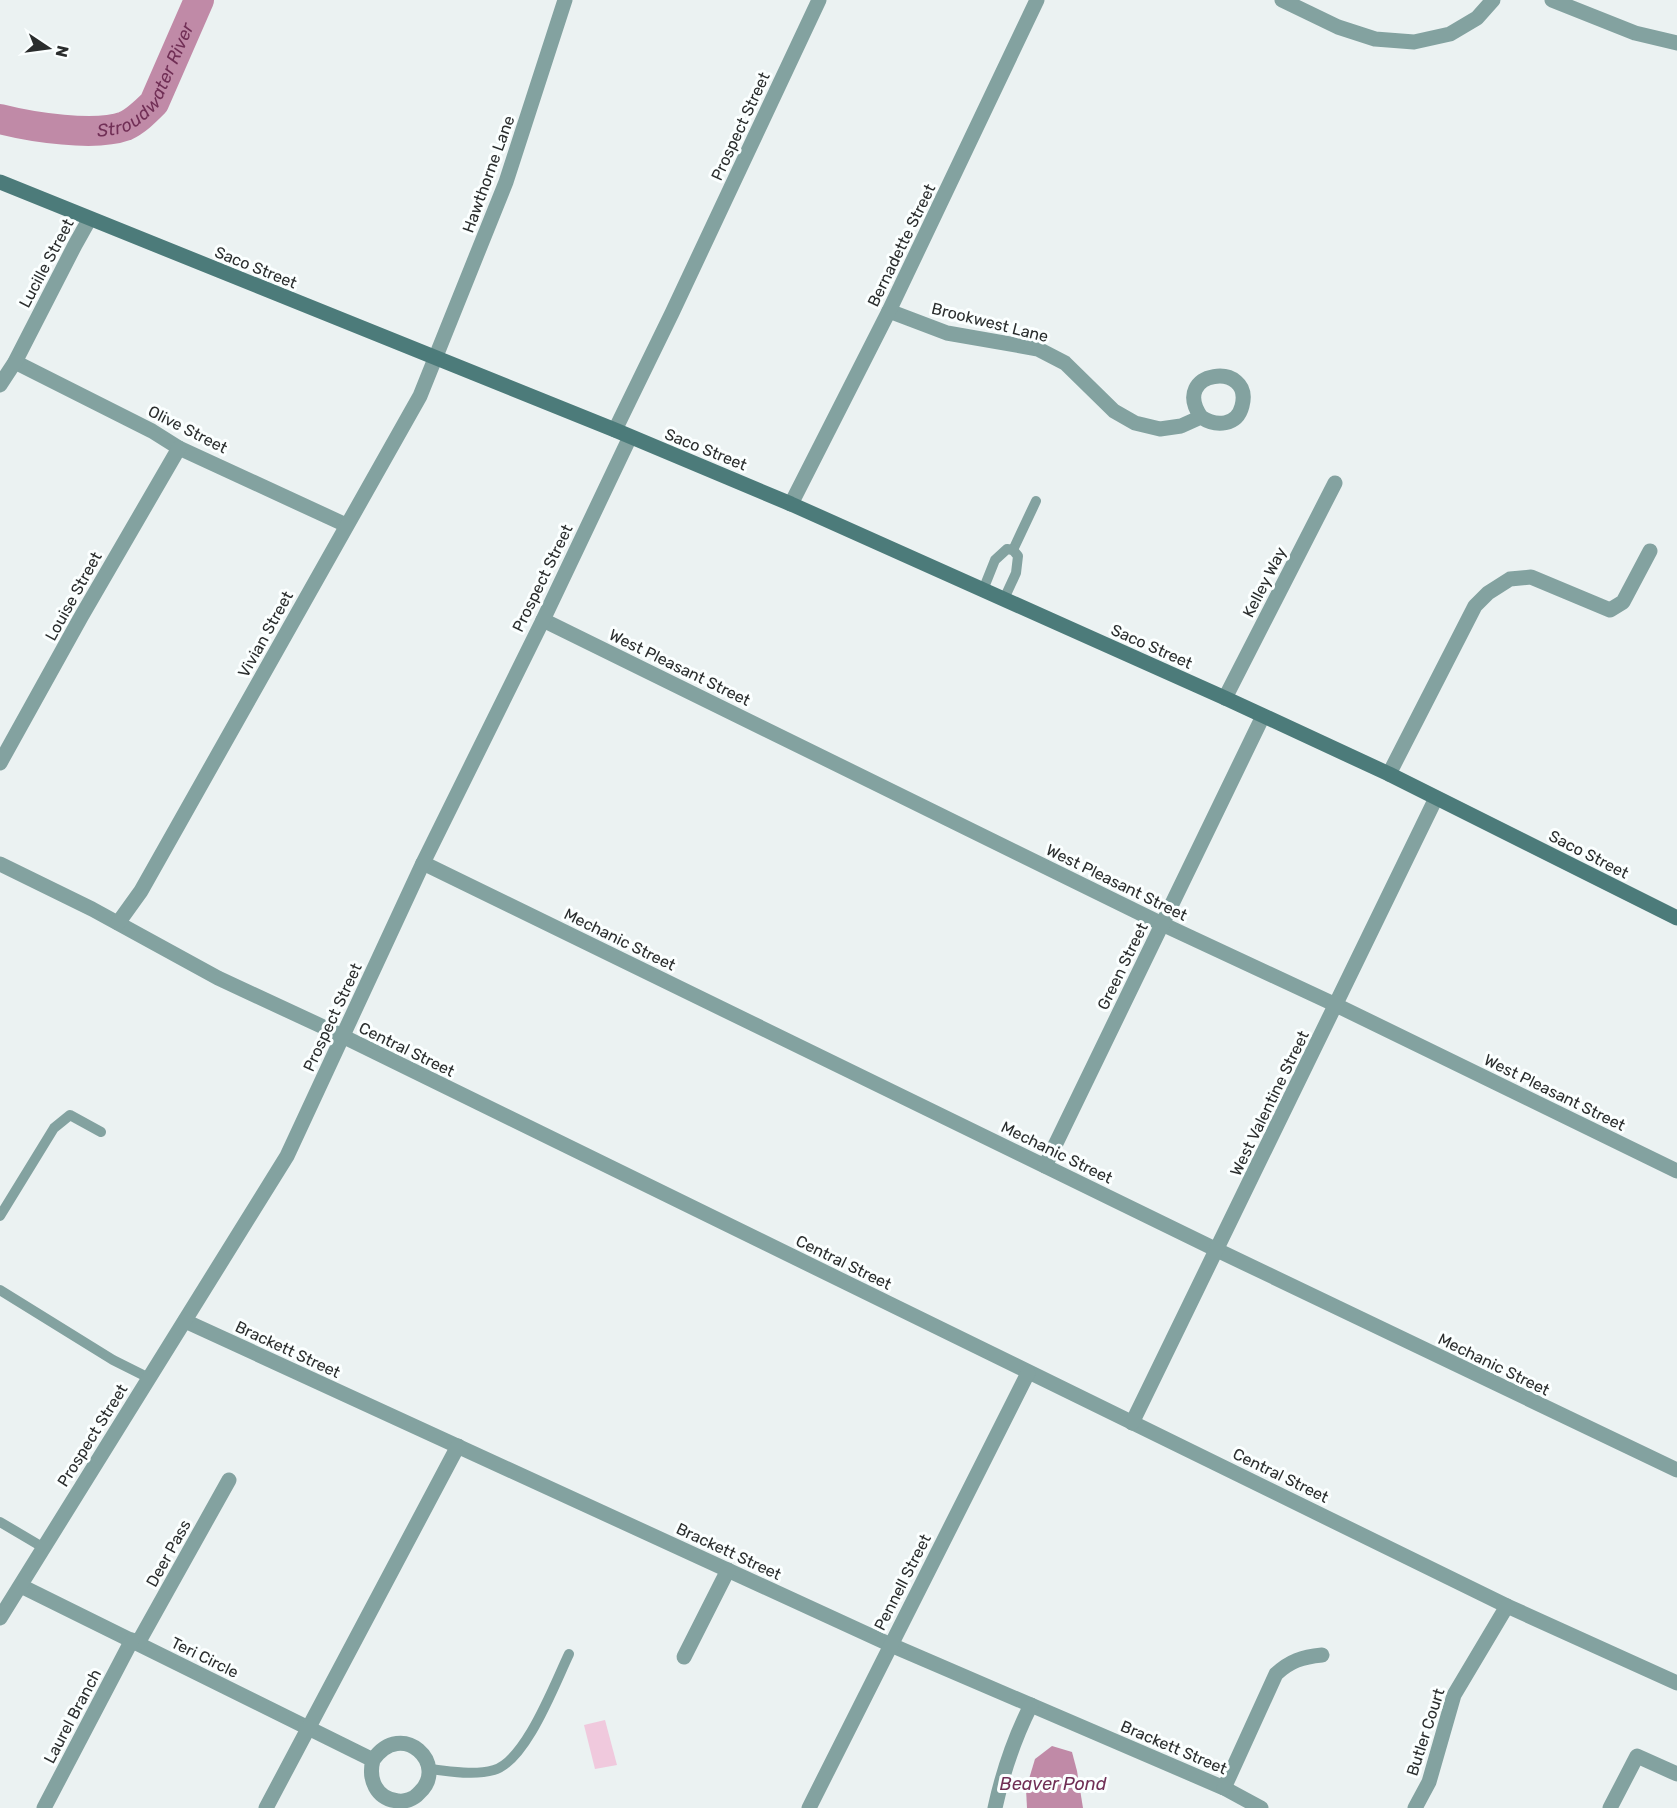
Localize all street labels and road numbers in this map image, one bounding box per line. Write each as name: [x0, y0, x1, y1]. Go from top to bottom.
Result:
street label: Prospect Street: [707, 69, 774, 183]
street label: Hawthorne Lane: [458, 113, 519, 235]
street label: Bernadette Street: [863, 181, 939, 310]
street label: Lucille Street: [15, 216, 78, 311]
street label: Saco Street: [212, 242, 300, 293]
street label: Brookwest Lane: [930, 299, 1050, 346]
street label: Olive Street: [145, 401, 231, 457]
street label: Saco Street: [662, 424, 750, 475]
street label: Prospect Street: [508, 521, 577, 635]
street label: Kelley Way: [1239, 544, 1290, 621]
street label: Louise Street: [41, 548, 106, 644]
street label: Vivian Street: [234, 588, 297, 681]
street label: Saco Street: [1108, 620, 1195, 673]
street label: West Pleasant Street: [606, 625, 753, 710]
street label: Saco Street: [1546, 826, 1632, 883]
street label: West Pleasant Street: [1043, 840, 1190, 925]
street label: Mechanic Street: [561, 904, 679, 975]
street label: Green Street: [1093, 920, 1152, 1013]
street label: Prospect Street: [299, 960, 366, 1074]
street label: Central Street: [356, 1018, 458, 1081]
street label: West Valentine Street: [1226, 1028, 1313, 1179]
street label: West Pleasant Street: [1481, 1050, 1628, 1135]
street label: Mechanic Street: [998, 1117, 1116, 1188]
street label: Central Street: [793, 1231, 895, 1294]
street label: Brackett Street: [232, 1317, 343, 1382]
street label: Mechanic Street: [1435, 1329, 1553, 1400]
street label: Prospect Street: [53, 1380, 132, 1490]
street label: Central Street: [1230, 1444, 1332, 1507]
street label: Deer Pass: [142, 1516, 195, 1590]
street label: Brackett Street: [673, 1519, 784, 1584]
street label: Pennell Street: [870, 1531, 935, 1634]
street label: Teri Circle: [168, 1633, 242, 1682]
street label: Laurel Branch: [40, 1666, 105, 1767]
street label: Butler Court: [1402, 1686, 1449, 1778]
street label: Brackett Street: [1118, 1716, 1230, 1778]

